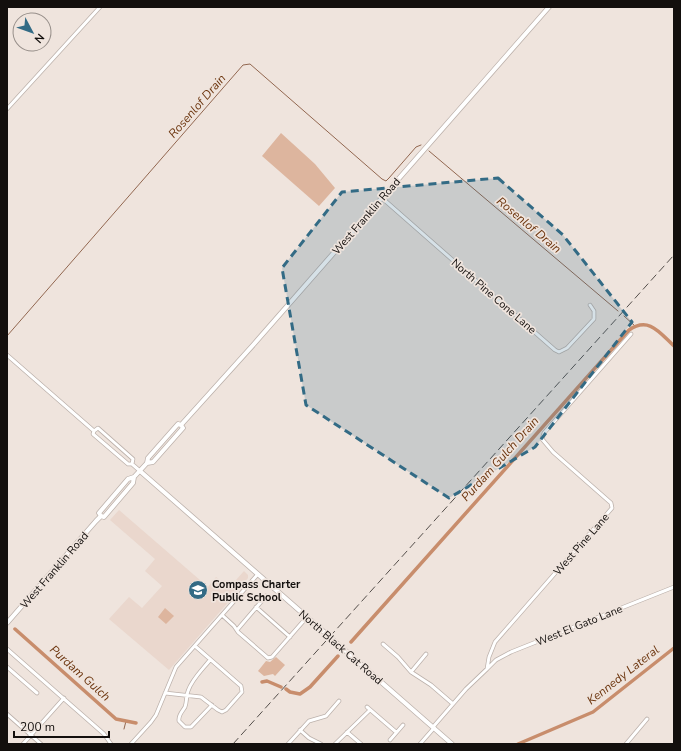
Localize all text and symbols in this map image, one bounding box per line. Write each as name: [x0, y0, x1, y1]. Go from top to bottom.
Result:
north arrow: [12, 12, 52, 52]
text: N: [31, 30, 48, 46]
water label: Rosenlof Drain: [165, 70, 229, 141]
street label: West Franklin Road: [329, 175, 404, 258]
water label: Rosenlof Drain: [493, 193, 565, 257]
street label: North Pine Cone Lane: [448, 255, 539, 337]
water label: Purdam Gulch Drain: [458, 413, 542, 505]
street label: West Pine Lane: [550, 510, 613, 579]
street label: West Franklin Road: [17, 529, 92, 612]
place label: Compass Charter Public School: [212, 577, 301, 605]
school or university icon: Compass Charter Public School: [187, 579, 209, 601]
street label: West El Gato Lane: [534, 601, 625, 650]
street label: North Black Cat Road: [295, 607, 386, 688]
water label: Purdam Gulch: [46, 641, 114, 705]
water label: Kennedy Lateral: [584, 641, 663, 708]
scale bar: [14, 713, 109, 739]
text: 200 m: [20, 719, 55, 735]

